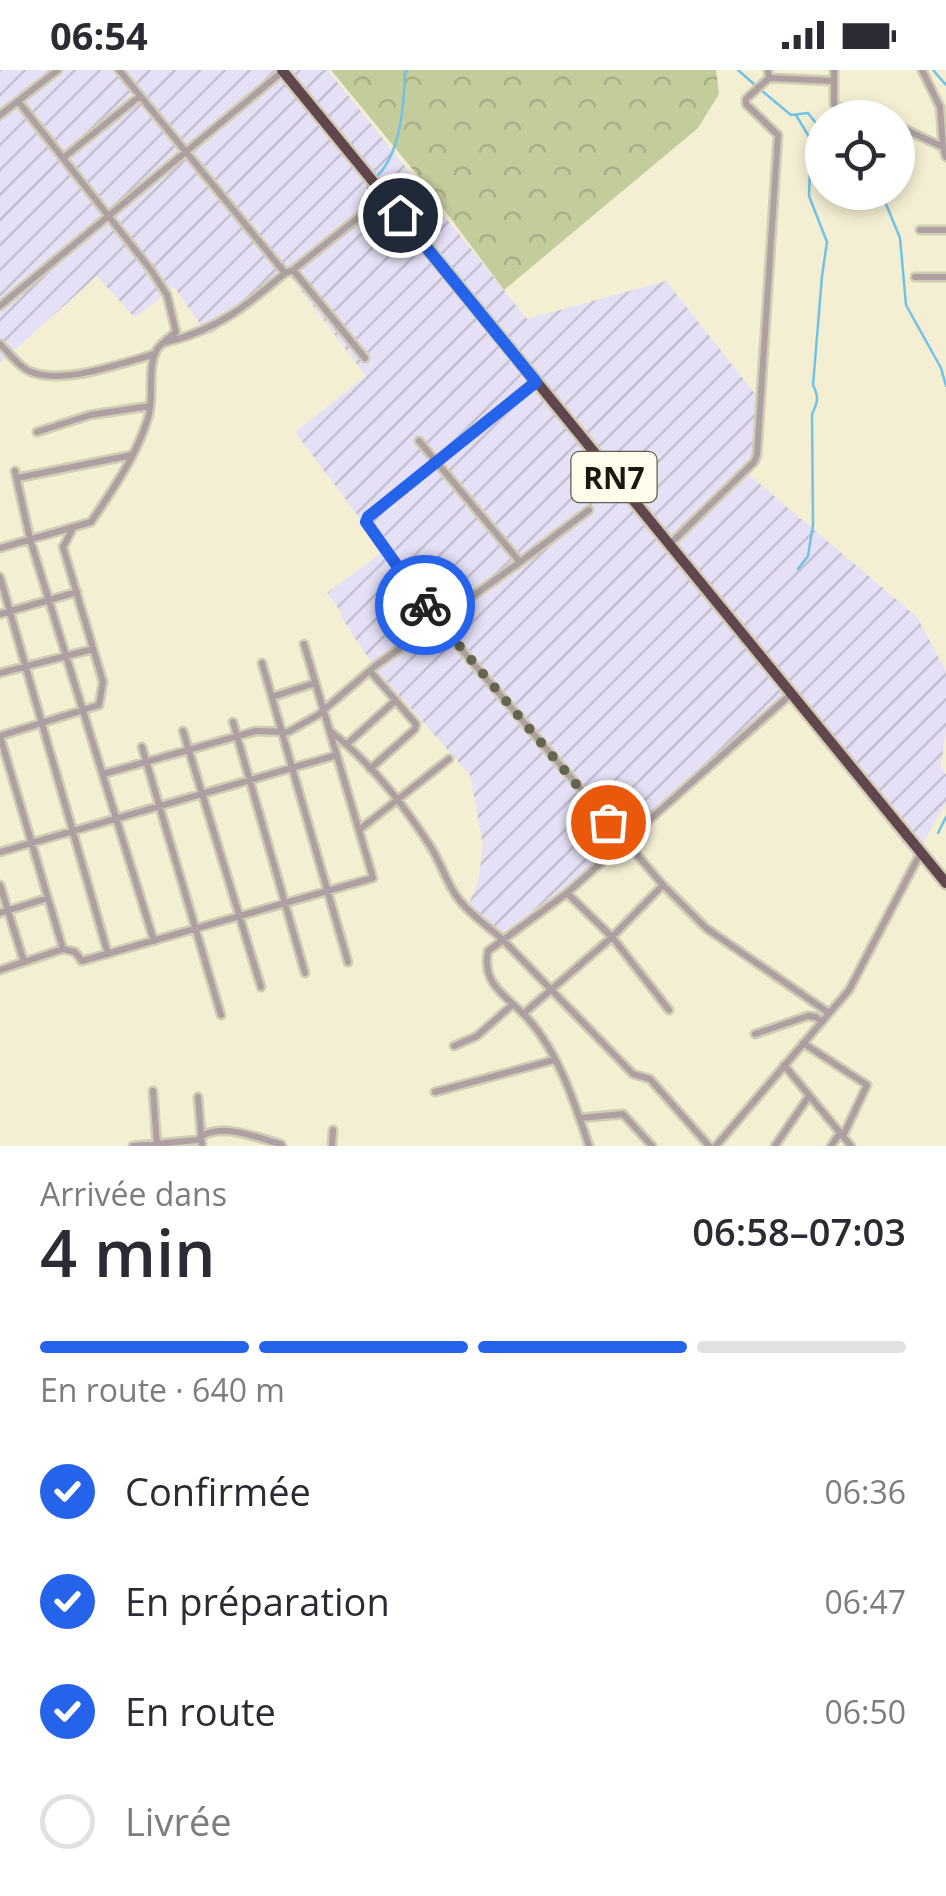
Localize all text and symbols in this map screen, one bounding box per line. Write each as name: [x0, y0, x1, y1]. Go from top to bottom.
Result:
text: 06:54: [50, 9, 148, 61]
map controls: [805, 100, 915, 210]
button: locate: [805, 100, 915, 210]
pin: [358, 173, 443, 258]
icon: home: [373, 188, 428, 243]
road number: RN7: [572, 452, 656, 502]
courier: [375, 555, 475, 655]
icon: bike: [398, 578, 453, 633]
pin: [566, 780, 651, 865]
icon: bag: [581, 795, 636, 850]
text: Arrivée dans: [40, 1172, 227, 1215]
text: 06:58–07:03: [692, 1205, 906, 1257]
text: 4 min: [40, 1208, 215, 1296]
text: En route · 640 m: [40, 1368, 285, 1411]
icon: check: [40, 1464, 95, 1519]
text: Confirmée: [125, 1465, 311, 1517]
text: 06:36: [824, 1470, 906, 1513]
icon: check: [40, 1574, 95, 1629]
text: En préparation: [125, 1575, 390, 1627]
text: 06:47: [824, 1580, 906, 1623]
icon: check: [40, 1684, 95, 1739]
text: En route: [125, 1685, 276, 1737]
text: 06:50: [824, 1690, 906, 1733]
text: Livrée: [125, 1795, 232, 1847]

